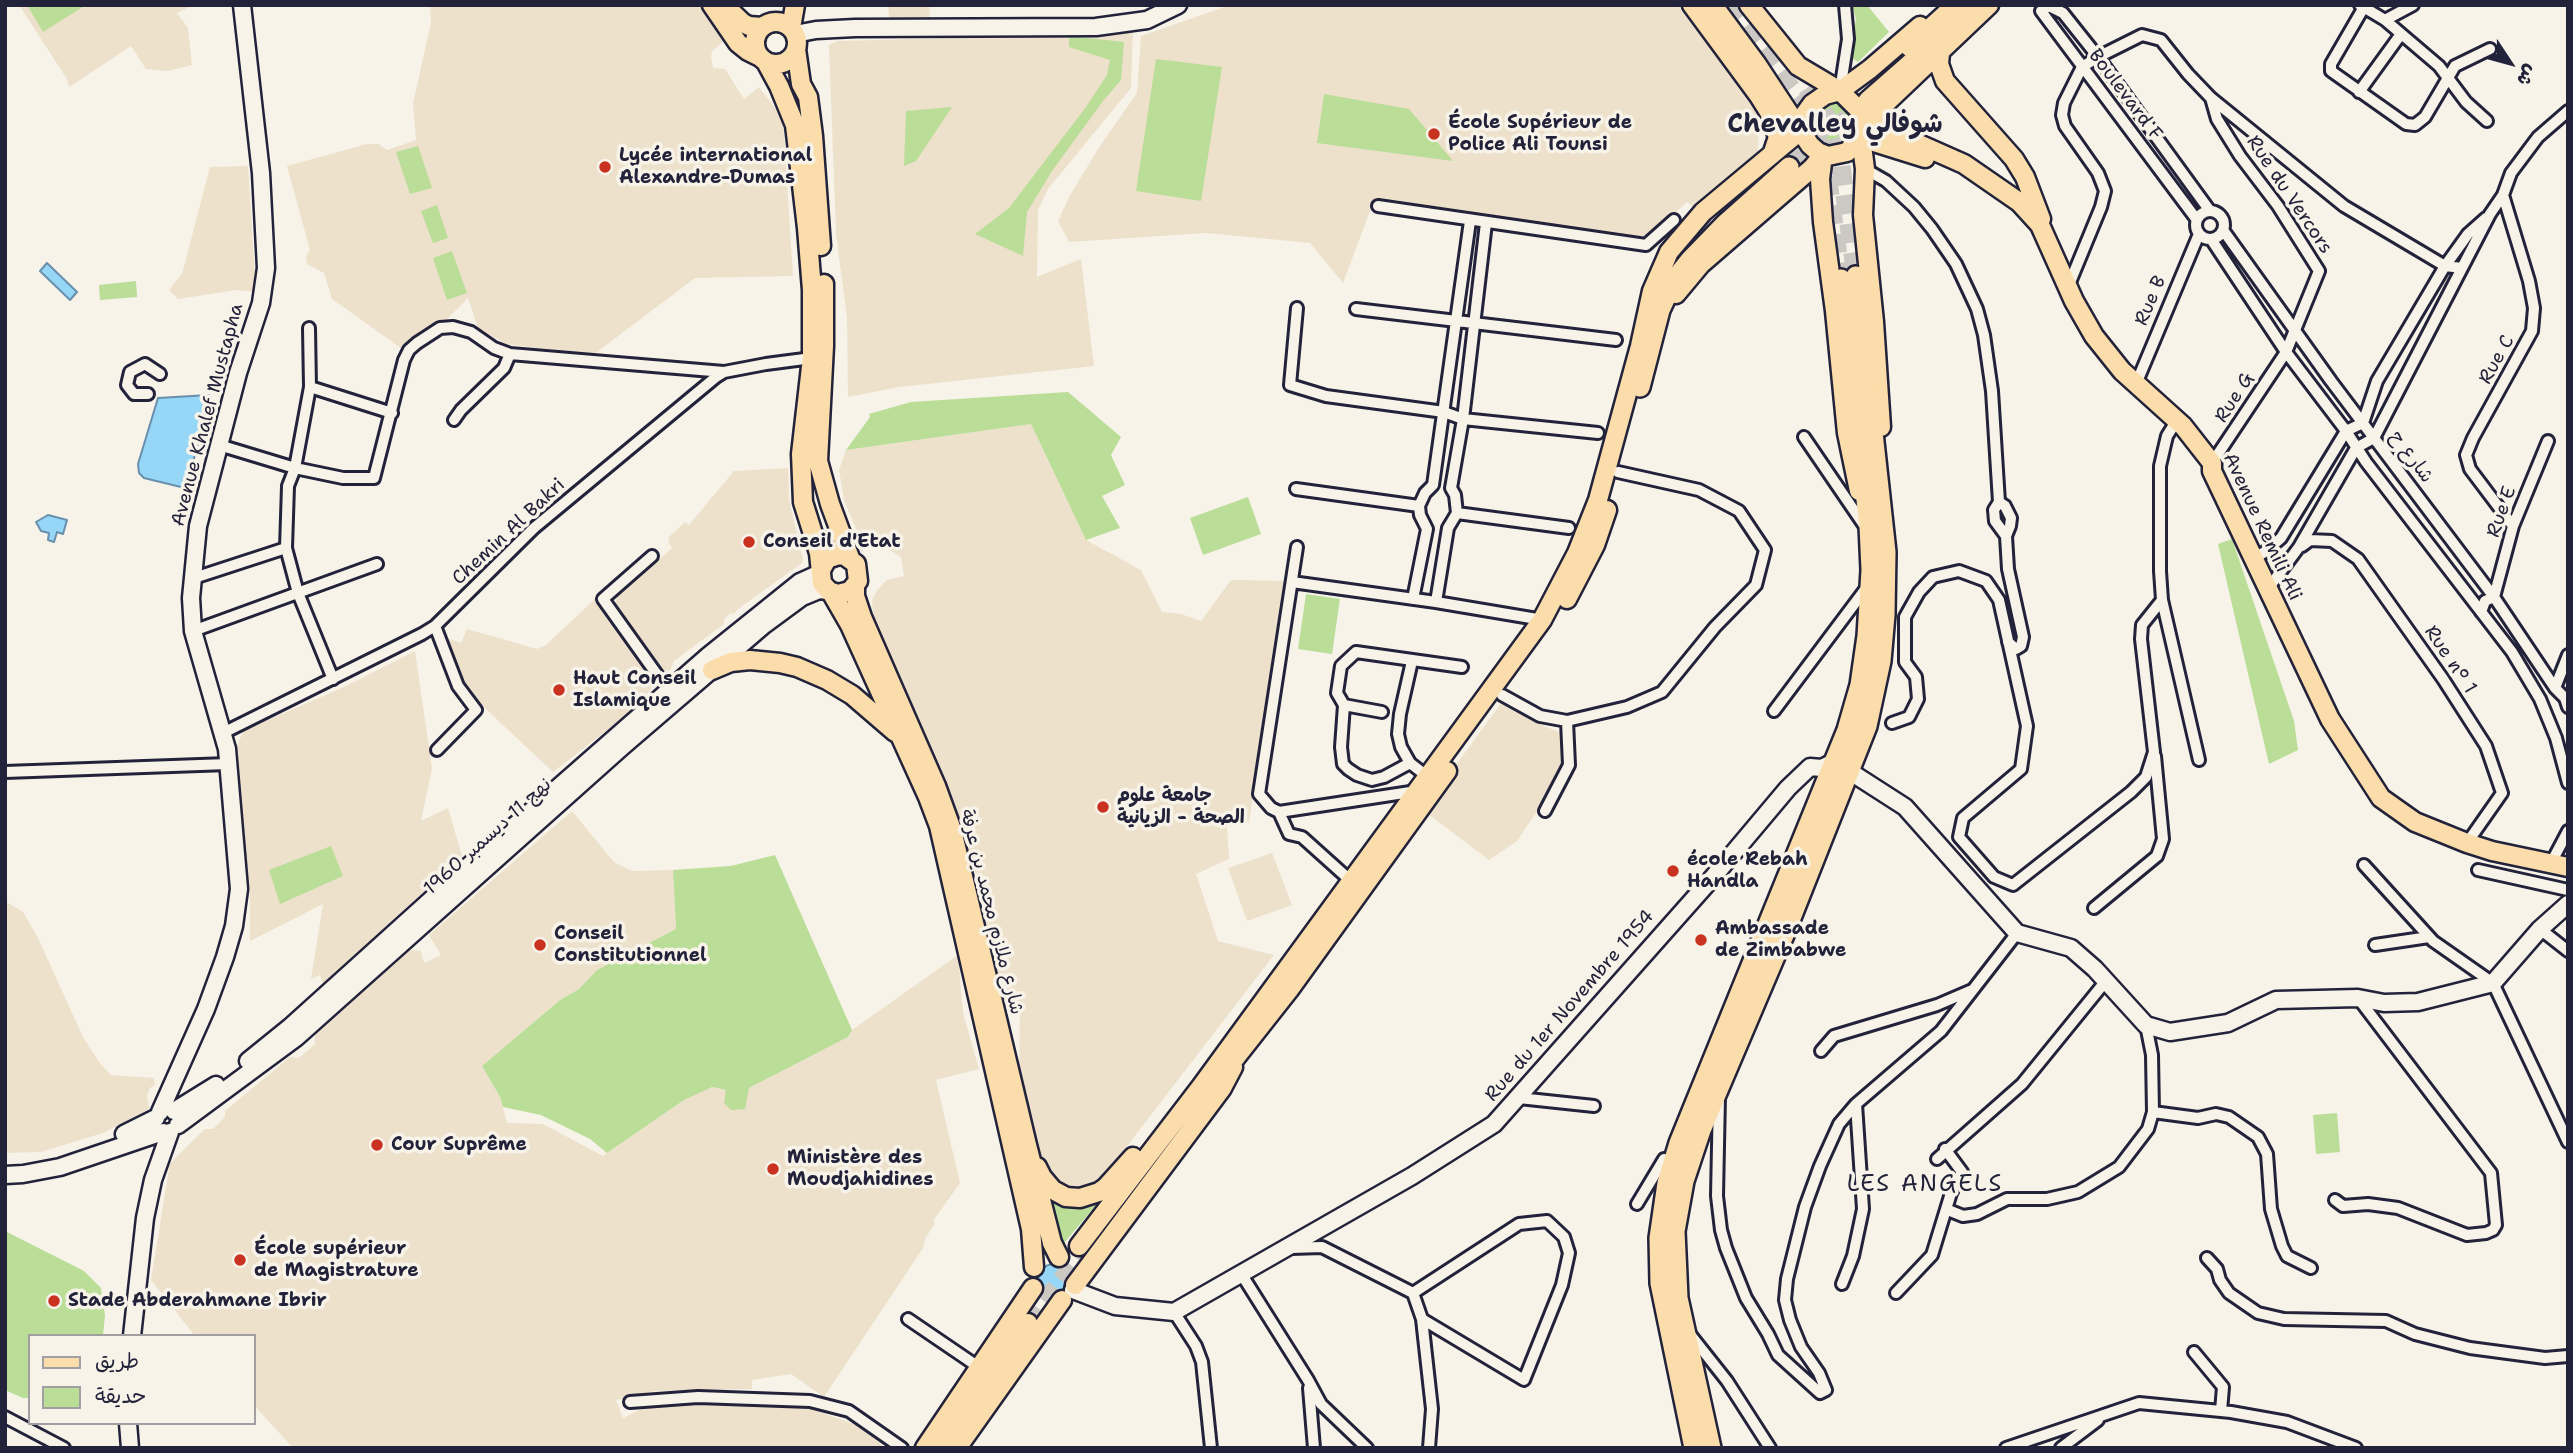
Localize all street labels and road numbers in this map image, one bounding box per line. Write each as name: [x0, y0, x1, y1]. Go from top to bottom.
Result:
street label: Boulevard F: [2083, 45, 2167, 145]
street label: Rue du Vercors: [2241, 132, 2337, 258]
street label: Rue B: [2130, 273, 2172, 329]
street label: Avenue Khalef Mustapha: [167, 301, 249, 529]
street label: Rue C: [2474, 332, 2520, 388]
street label: Rue G: [2210, 369, 2260, 427]
street label: شارع ح: [2384, 426, 2438, 488]
street label: Avenue Remili Ali: [2218, 450, 2306, 604]
street label: Chemin Al Bakri: [448, 474, 570, 590]
street label: Rue E: [2482, 483, 2522, 541]
street label: Rue n° 1: [2419, 621, 2481, 699]
street label: نهج 11 ديسمبر 1960: [419, 774, 557, 900]
street label: شارع ملازم محمد بن عرفة: [954, 807, 1028, 1017]
street label: Rue du 1er Novembre 1954: [1481, 906, 1659, 1106]

